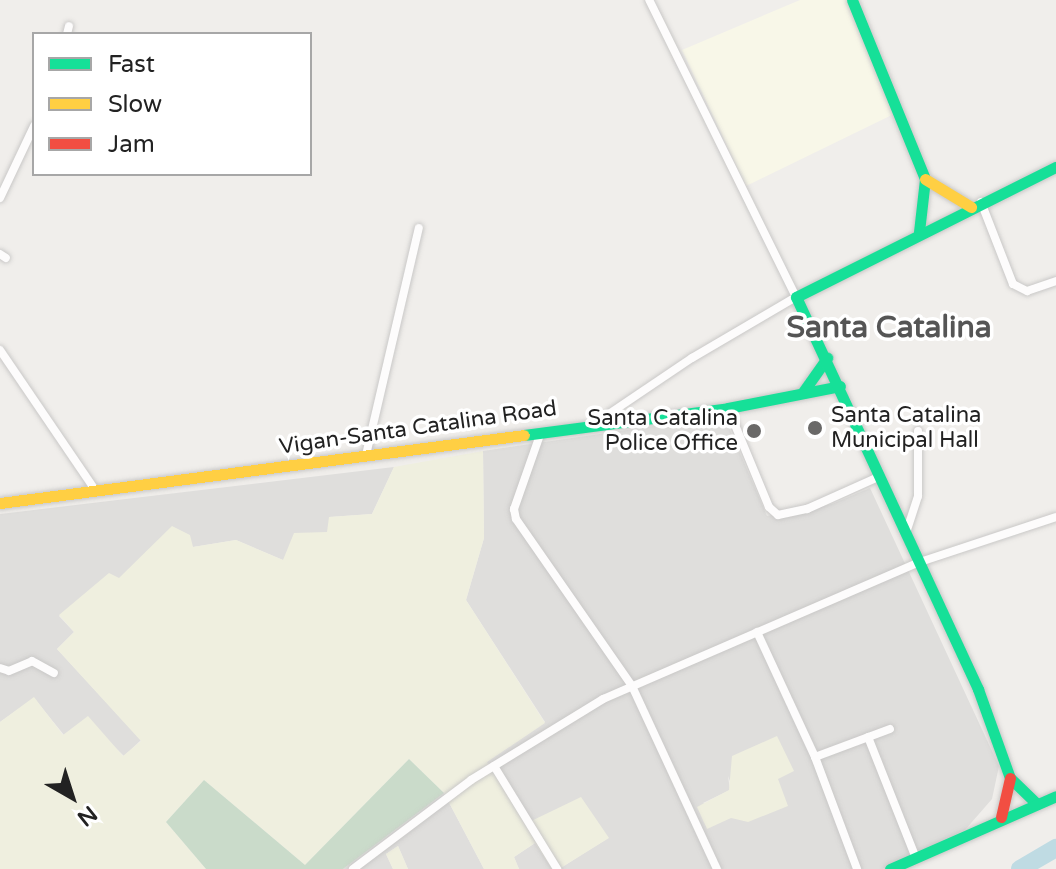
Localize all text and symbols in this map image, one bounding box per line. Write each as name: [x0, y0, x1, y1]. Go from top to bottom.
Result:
legend: [32, 32, 312, 176]
text: Fast: [108, 50, 155, 79]
text: Slow: [108, 90, 162, 119]
text: Jam: [108, 130, 155, 159]
district label: Santa Catalina: [786, 310, 992, 346]
street label: Vigan-Santa Catalina Road: [277, 395, 559, 461]
place label: Santa Catalina Municipal Hall: [831, 402, 981, 454]
place label: Santa Catalina Police Office: [588, 405, 738, 456]
marker: Santa Catalina Municipal Hall: [806, 419, 824, 437]
marker: Santa Catalina Police Office: [745, 422, 763, 440]
north arrow: [32, 757, 112, 837]
text: N: [72, 800, 102, 831]

